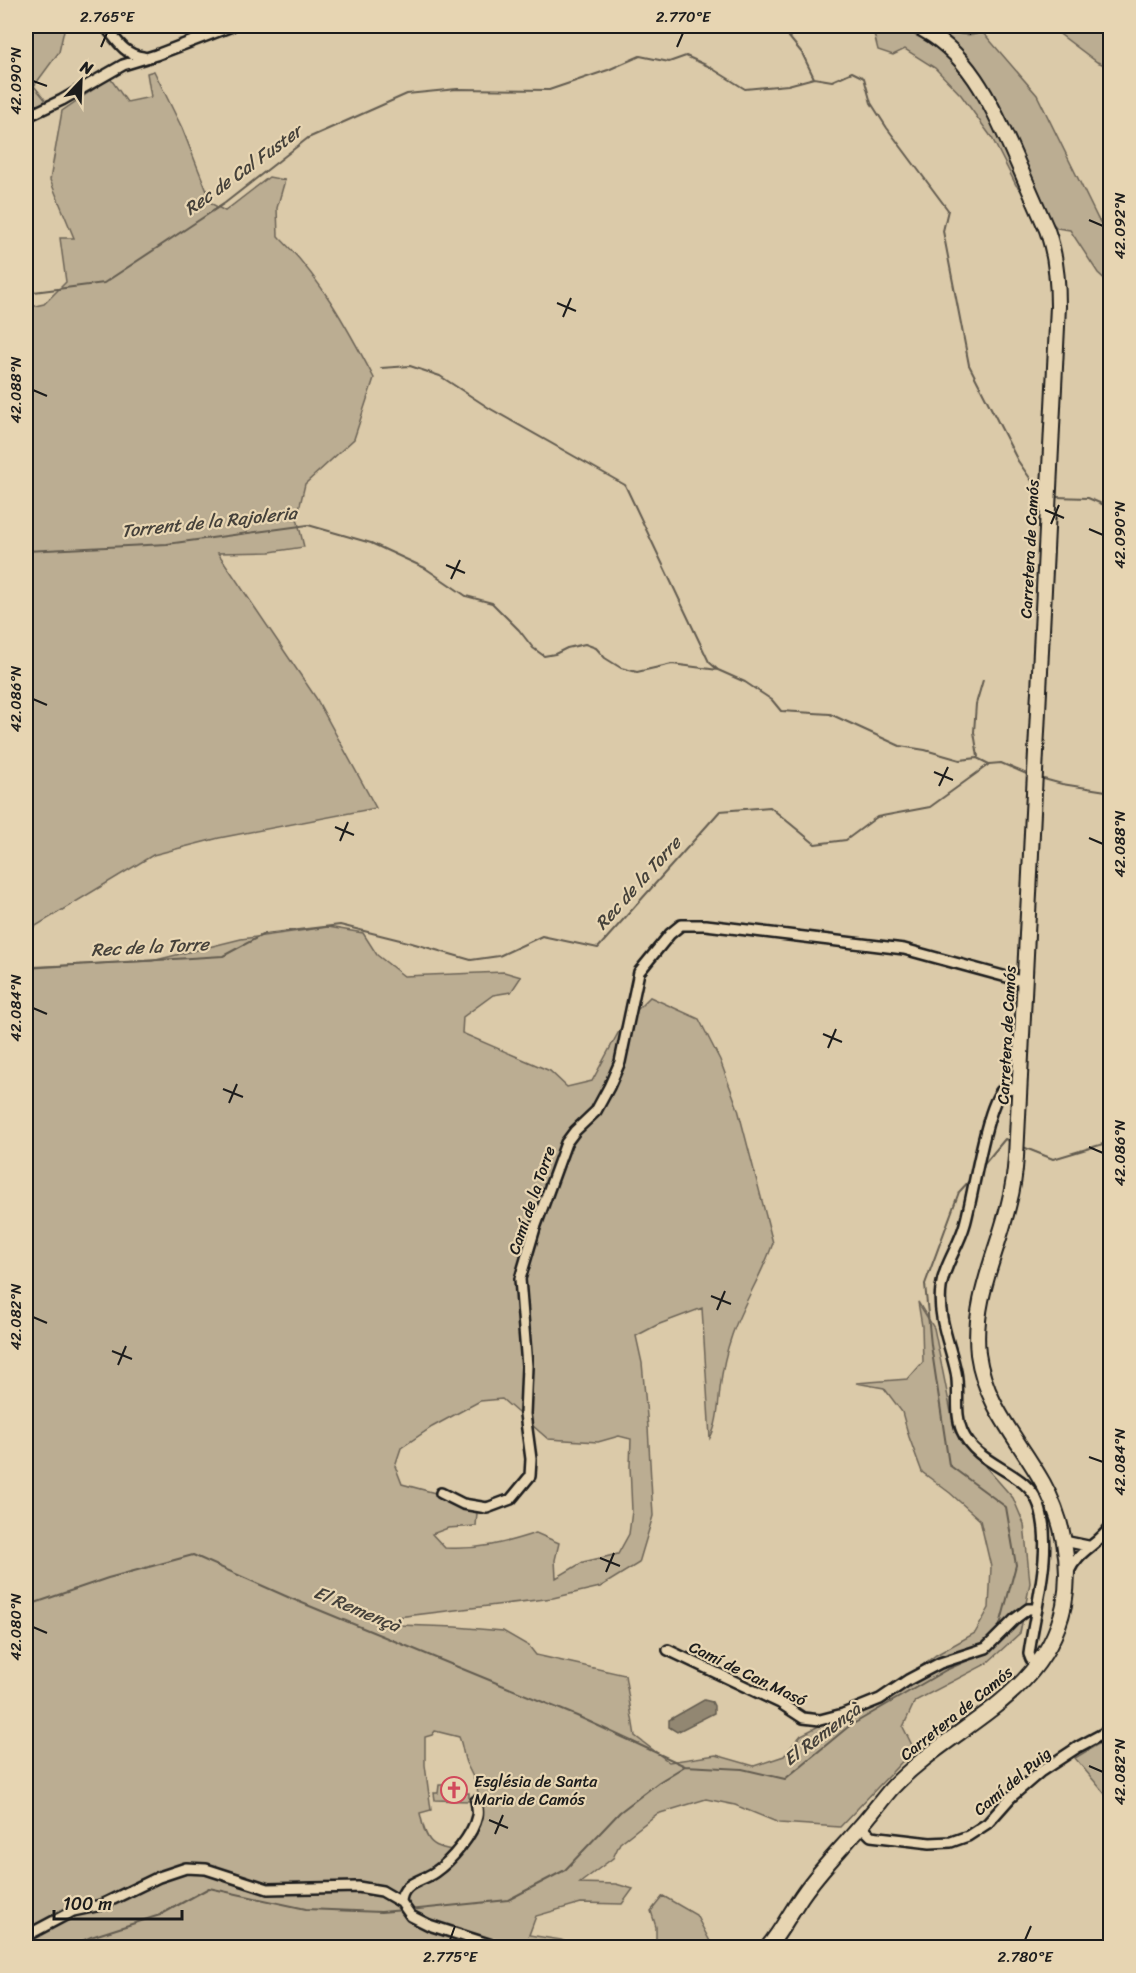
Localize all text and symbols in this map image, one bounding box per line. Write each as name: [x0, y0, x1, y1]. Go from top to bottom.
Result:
text: 2.765°E: [80, 4, 136, 30]
text: 2.770°E: [656, 4, 712, 30]
text: 42.090°N: [3, 47, 29, 115]
north arrow: [51, 51, 111, 111]
text: N: [75, 52, 98, 84]
water label: Rec de Cal Fuster: [177, 114, 312, 224]
text: 42.092°N: [1107, 192, 1133, 259]
text: 42.088°N: [3, 356, 29, 423]
street label: Carretera de Camós: [1011, 478, 1048, 619]
water label: Torrent de la Rajoleria: [120, 497, 300, 547]
text: 42.090°N: [1107, 501, 1133, 569]
text: 42.086°N: [3, 665, 29, 732]
text: 42.088°N: [1107, 810, 1133, 877]
water label: Rec de la Torre: [587, 827, 690, 937]
water label: Rec de la Torre: [90, 928, 211, 966]
street label: Carretera de Camós: [988, 964, 1025, 1105]
text: 42.084°N: [3, 974, 29, 1042]
text: 42.086°N: [1107, 1119, 1133, 1186]
street label: Camí de la Torre: [499, 1142, 564, 1258]
text: 42.082°N: [3, 1283, 29, 1350]
text: 42.084°N: [1107, 1428, 1133, 1496]
water label: El Remençà: [309, 1577, 407, 1642]
text: 42.080°N: [3, 1593, 29, 1661]
street label: Camí de Can Masó: [684, 1632, 812, 1715]
street label: Carretera de Camós: [893, 1658, 1020, 1768]
water label: El Remençà: [776, 1693, 869, 1774]
text: 42.082°N: [1107, 1738, 1133, 1805]
street label: Camí del Puig: [967, 1740, 1058, 1823]
place label: Església de Santa Maria de Camós: [474, 1767, 598, 1814]
church icon: Església de Santa Maria de Camós: [439, 1775, 469, 1805]
scale bar: [54, 1883, 182, 1921]
text: 100 m: [63, 1888, 112, 1920]
text: 2.775°E: [423, 1944, 479, 1970]
text: 2.780°E: [997, 1944, 1054, 1970]

